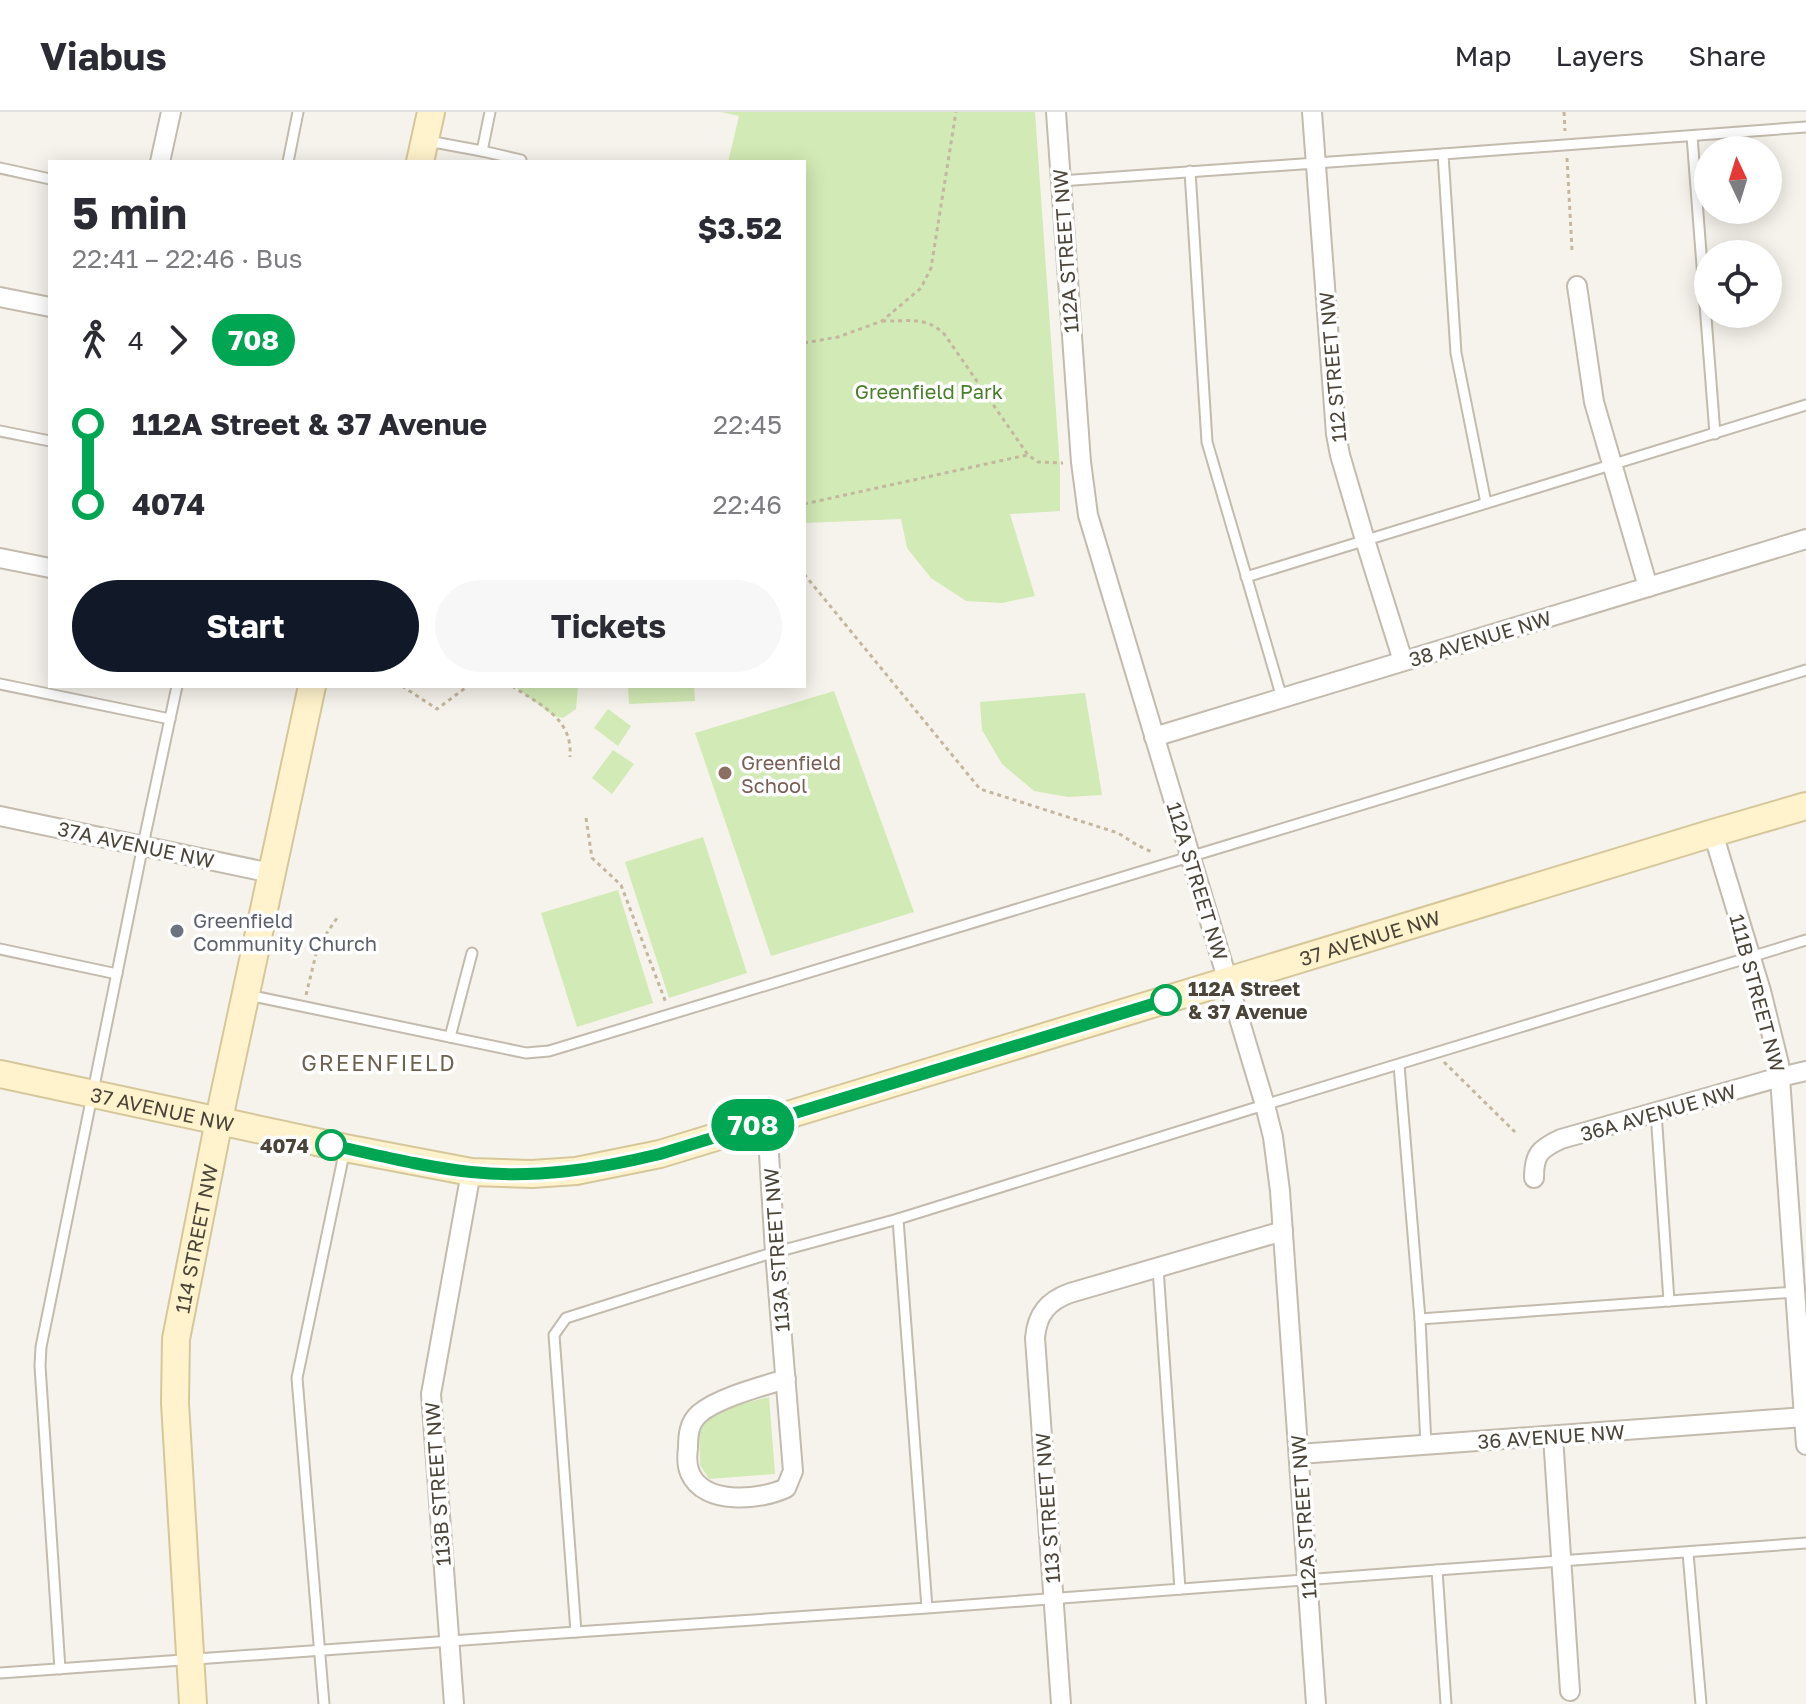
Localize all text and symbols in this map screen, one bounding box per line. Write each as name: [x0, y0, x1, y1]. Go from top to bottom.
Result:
text: Viabus: [40, 33, 167, 78]
text: Map: [1454, 39, 1512, 72]
text: Layers: [1556, 39, 1644, 72]
text: Share: [1688, 39, 1766, 72]
north arrow: [1694, 136, 1782, 224]
map controls: [1694, 136, 1782, 328]
street label: 112A STREET NW: [1047, 168, 1083, 334]
text: 5 min: [72, 186, 187, 239]
text: $3.52: [697, 210, 782, 246]
button: locate: [1694, 240, 1782, 328]
text: 22:41 – 22:46 · Bus: [72, 243, 303, 274]
street label: 112 STREET NW: [1313, 291, 1351, 443]
icon: walk: [72, 318, 116, 362]
icon: forward: [156, 318, 200, 362]
text: 708: [228, 323, 279, 356]
text: 4: [128, 325, 144, 356]
park label: Greenfield Park: [855, 379, 1003, 403]
text: 112A Street & 37 Avenue: [132, 406, 487, 442]
text: 22:45: [713, 409, 782, 440]
text: 4074: [132, 486, 205, 522]
text: 22:46: [712, 489, 782, 520]
button: Start: [72, 580, 419, 672]
button: Tickets: [435, 580, 782, 672]
street label: 38 AVENUE NW: [1406, 605, 1554, 671]
place label: Greenfield School: [741, 750, 841, 797]
marker: Greenfield School: [716, 764, 734, 782]
street label: 112A STREET NW: [1162, 799, 1234, 963]
street label: 37A AVENUE NW: [56, 816, 216, 872]
street label: 37 AVENUE NW: [1296, 905, 1443, 970]
place label: Greenfield Community Church: [193, 908, 377, 955]
street label: 111B STREET NW: [1725, 911, 1791, 1075]
marker: Greenfield Community Church: [168, 922, 186, 940]
place label: 112A Street & 37 Avenue: [1188, 976, 1308, 1023]
marker: 112A Street & 37 Avenue: [1151, 985, 1181, 1015]
district label: GREENFIELD: [301, 1049, 457, 1076]
street label: 36A AVENUE NW: [1577, 1078, 1739, 1146]
street label: 37 AVENUE NW: [88, 1082, 236, 1136]
line badge: 708: [707, 1099, 799, 1151]
text: 708: [727, 1108, 779, 1141]
marker: 4074: [316, 1130, 346, 1160]
place label: 4074: [260, 1133, 309, 1157]
street label: 114 STREET NW: [169, 1162, 222, 1315]
street label: 113A STREET NW: [758, 1167, 794, 1333]
street label: 113B STREET NW: [419, 1401, 455, 1567]
street label: 36 AVENUE NW: [1477, 1419, 1625, 1453]
street label: 113 STREET NW: [1030, 1432, 1064, 1584]
street label: 112A STREET NW: [1285, 1434, 1321, 1600]

